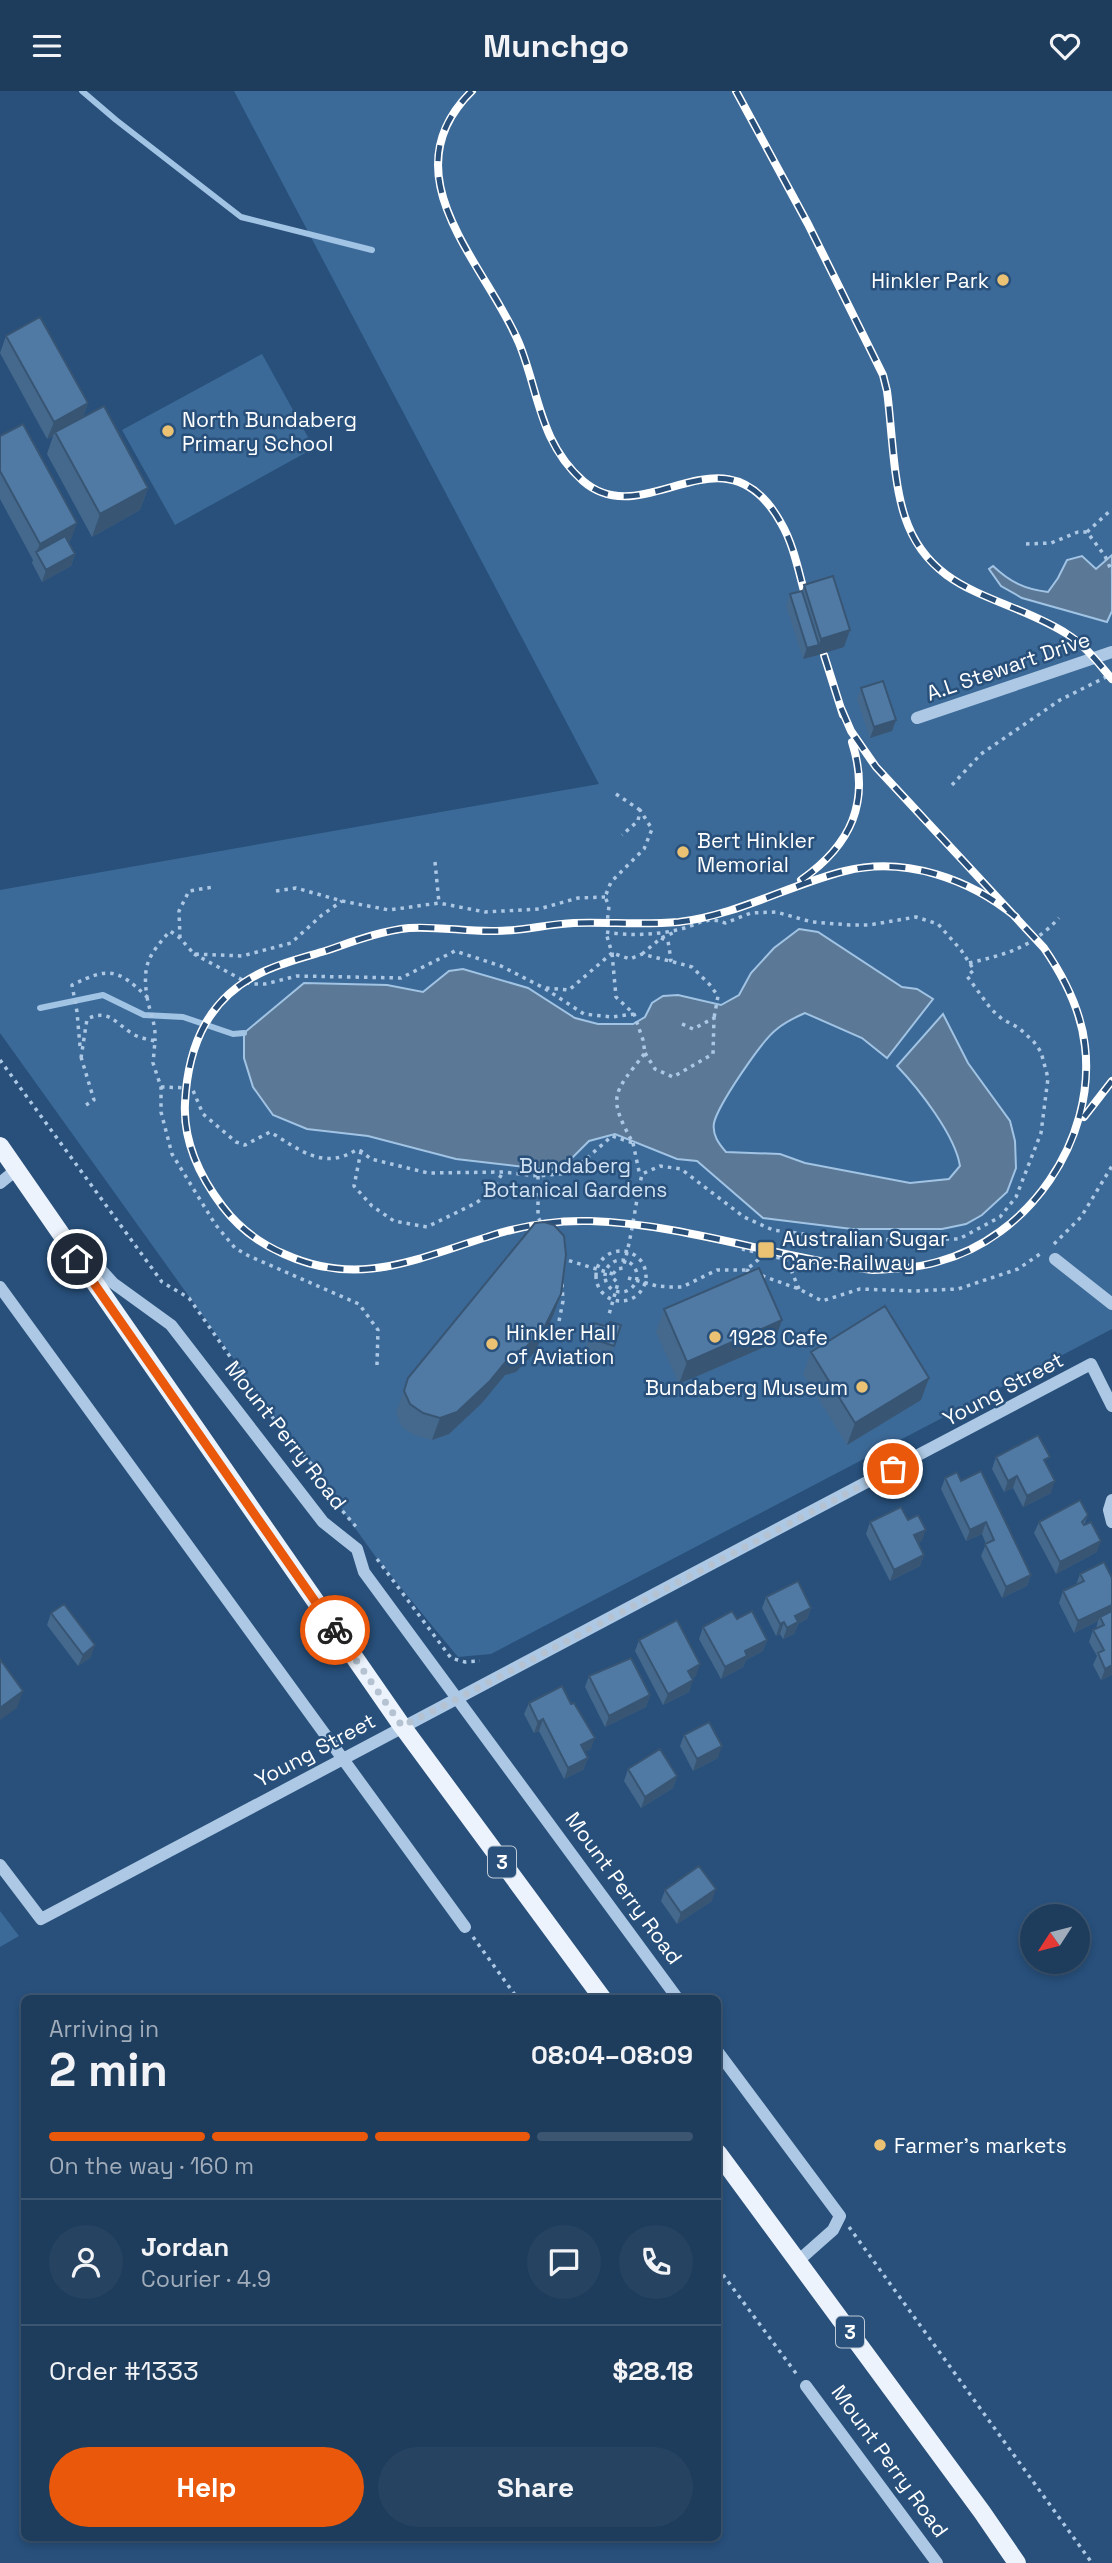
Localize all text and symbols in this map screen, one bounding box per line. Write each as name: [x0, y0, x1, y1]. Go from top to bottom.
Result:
text: Munchgo: [483, 26, 629, 66]
icon: menu: [28, 27, 66, 65]
icon: heart: [1046, 27, 1084, 65]
place label: Hinkler Park: [871, 267, 989, 294]
marker: Hinkler Park: [995, 272, 1011, 288]
place label: North Bundaberg Primary School: [182, 406, 357, 457]
marker: North Bundaberg Primary School: [160, 423, 176, 439]
street label: A.L Stewart Drive: [923, 625, 1093, 707]
place label: Bert Hinkler Memorial: [697, 827, 815, 878]
marker: Bert Hinkler Memorial: [675, 844, 691, 860]
park label: Bundaberg Botanical Gardens: [483, 1152, 667, 1203]
place label: Australian Sugar Cane Railway: [782, 1225, 948, 1276]
pin: [47, 1229, 107, 1289]
icon: home: [58, 1240, 96, 1278]
marker: Australian Sugar Cane Railway: [756, 1240, 776, 1260]
place label: Hinkler Hall of Aviation: [506, 1319, 616, 1370]
place label: 1928 Cafe: [729, 1324, 828, 1351]
marker: 1928 Cafe: [707, 1329, 723, 1345]
marker: Hinkler Hall of Aviation: [484, 1336, 500, 1352]
street label: Young Street: [938, 1346, 1068, 1432]
street label: Mount Perry Road: [219, 1355, 353, 1515]
place label: Bundaberg Museum: [645, 1374, 848, 1401]
marker: Bundaberg Museum: [854, 1379, 870, 1395]
pin: [863, 1439, 923, 1499]
icon: bag: [874, 1450, 912, 1488]
courier: [300, 1595, 370, 1665]
icon: bike: [316, 1611, 354, 1649]
street label: Young Street: [250, 1707, 380, 1793]
street label: Mount Perry Road: [560, 1806, 688, 1970]
road number: 3: [488, 1847, 516, 1877]
north arrow: [1020, 1904, 1090, 1974]
map controls: [1020, 1904, 1090, 1974]
text: Arriving in: [49, 2014, 159, 2044]
text: 08:04–08:09: [531, 2038, 693, 2072]
text: 2 min: [49, 2041, 168, 2099]
place label: Farmer's markets: [894, 2132, 1067, 2159]
marker: Farmer's markets: [872, 2137, 888, 2153]
text: On the way · 160 m: [49, 2151, 254, 2181]
button: person: [49, 2225, 123, 2299]
button: chat: [527, 2225, 601, 2299]
button: phone: [619, 2225, 693, 2299]
text: Jordan: [141, 2230, 229, 2264]
text: Courier · 4.9: [141, 2264, 271, 2294]
road number: 3: [836, 2317, 864, 2347]
text: Order #1333: [49, 2354, 199, 2388]
text: $28.18: [612, 2354, 693, 2388]
street label: Mount Perry Road: [826, 2379, 954, 2543]
button: Help: [49, 2447, 364, 2527]
button: Share: [378, 2447, 693, 2527]

